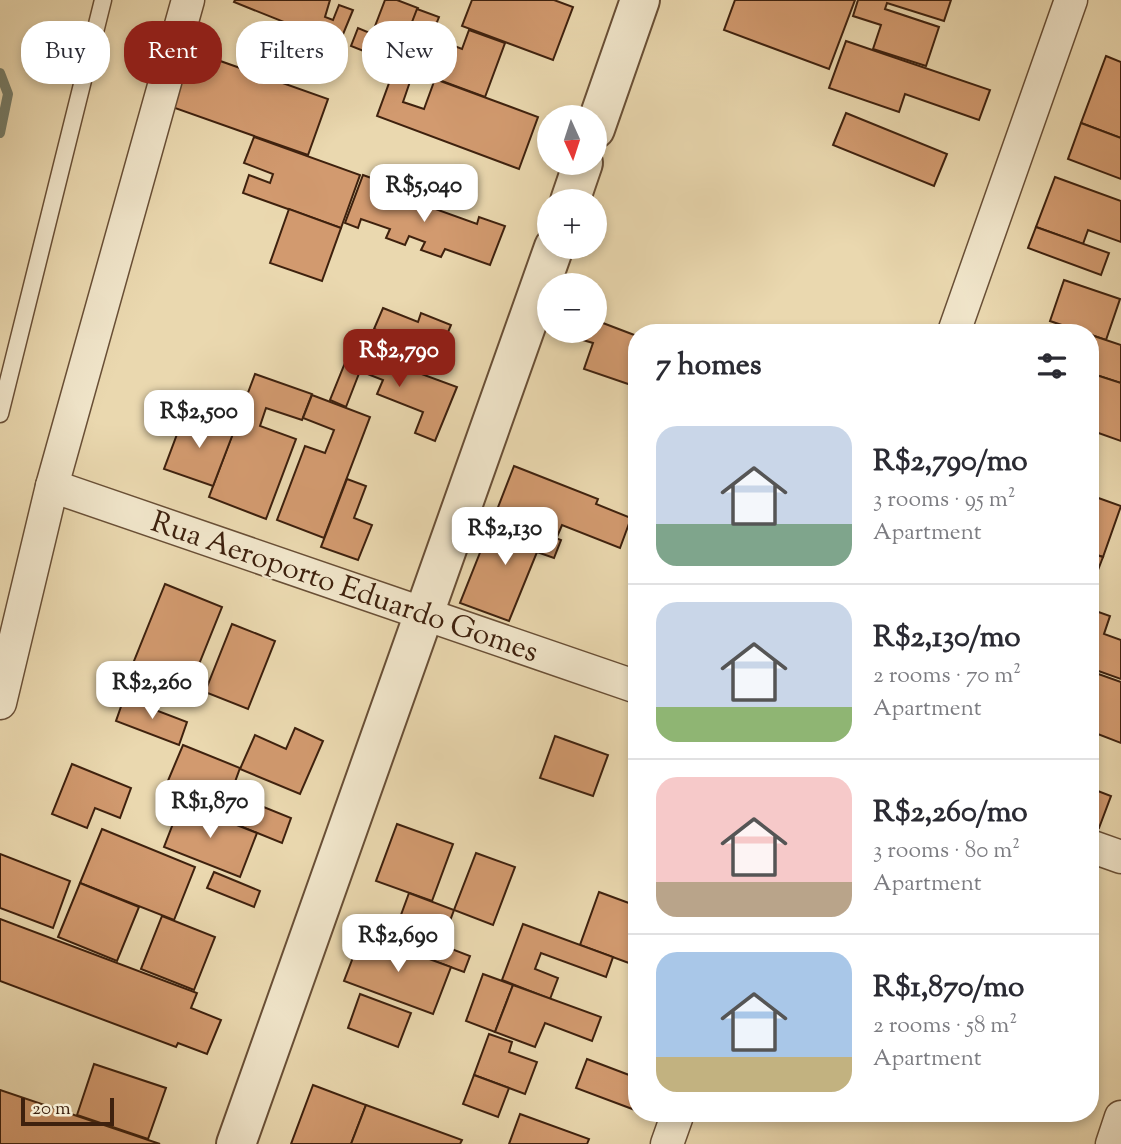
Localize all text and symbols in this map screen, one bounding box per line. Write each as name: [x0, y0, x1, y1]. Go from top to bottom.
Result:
chip: Buy: [21, 21, 110, 84]
chip: Rent: [124, 21, 222, 84]
chip: Filters: [236, 21, 348, 84]
chip: New: [362, 21, 457, 84]
north arrow: [537, 105, 607, 175]
map controls: [537, 105, 607, 343]
pin: R$5,040: [359, 164, 489, 224]
text: R$5,040: [386, 170, 462, 203]
button: +: [537, 189, 607, 259]
button: −: [537, 273, 607, 343]
pin: R$2,790: [334, 330, 464, 389]
text: R$2,790: [359, 335, 439, 368]
text: 7 homes: [656, 345, 761, 388]
icon: filters: [1033, 347, 1071, 385]
pin: R$2,500: [134, 391, 264, 450]
text: R$2,500: [160, 396, 238, 429]
text: R$2,790/mo: [873, 441, 1028, 484]
icon: home: [712, 454, 796, 538]
text: 3 rooms · 95 m²: [873, 484, 1016, 517]
street label: Rua Aeroporto Eduardo Gomes: [145, 502, 544, 675]
pin: R$2,130: [440, 508, 570, 567]
text: R$2,130: [468, 513, 542, 546]
text: Apartment: [873, 517, 982, 550]
text: R$2,130/mo: [873, 617, 1021, 660]
icon: home: [712, 630, 796, 714]
text: 2 rooms · 70 m²: [873, 660, 1021, 693]
pin: R$2,260: [87, 662, 217, 721]
text: R$2,260: [112, 667, 192, 700]
text: Apartment: [873, 693, 982, 726]
pin: R$1,870: [145, 780, 275, 840]
text: R$1,870: [171, 786, 249, 819]
text: R$2,260/mo: [873, 792, 1028, 835]
icon: home: [712, 805, 796, 889]
text: 3 rooms · 80 m²: [873, 835, 1020, 868]
text: Apartment: [873, 868, 982, 901]
pin: R$2,690: [333, 914, 463, 974]
text: R$2,690: [358, 920, 438, 953]
text: R$1,870/mo: [873, 967, 1024, 1010]
icon: home: [712, 980, 796, 1064]
text: 2 rooms · 58 m²: [873, 1010, 1017, 1043]
text: Apartment: [873, 1043, 982, 1076]
scale bar: [21, 1095, 114, 1127]
text: 20 m: [32, 1096, 71, 1123]

